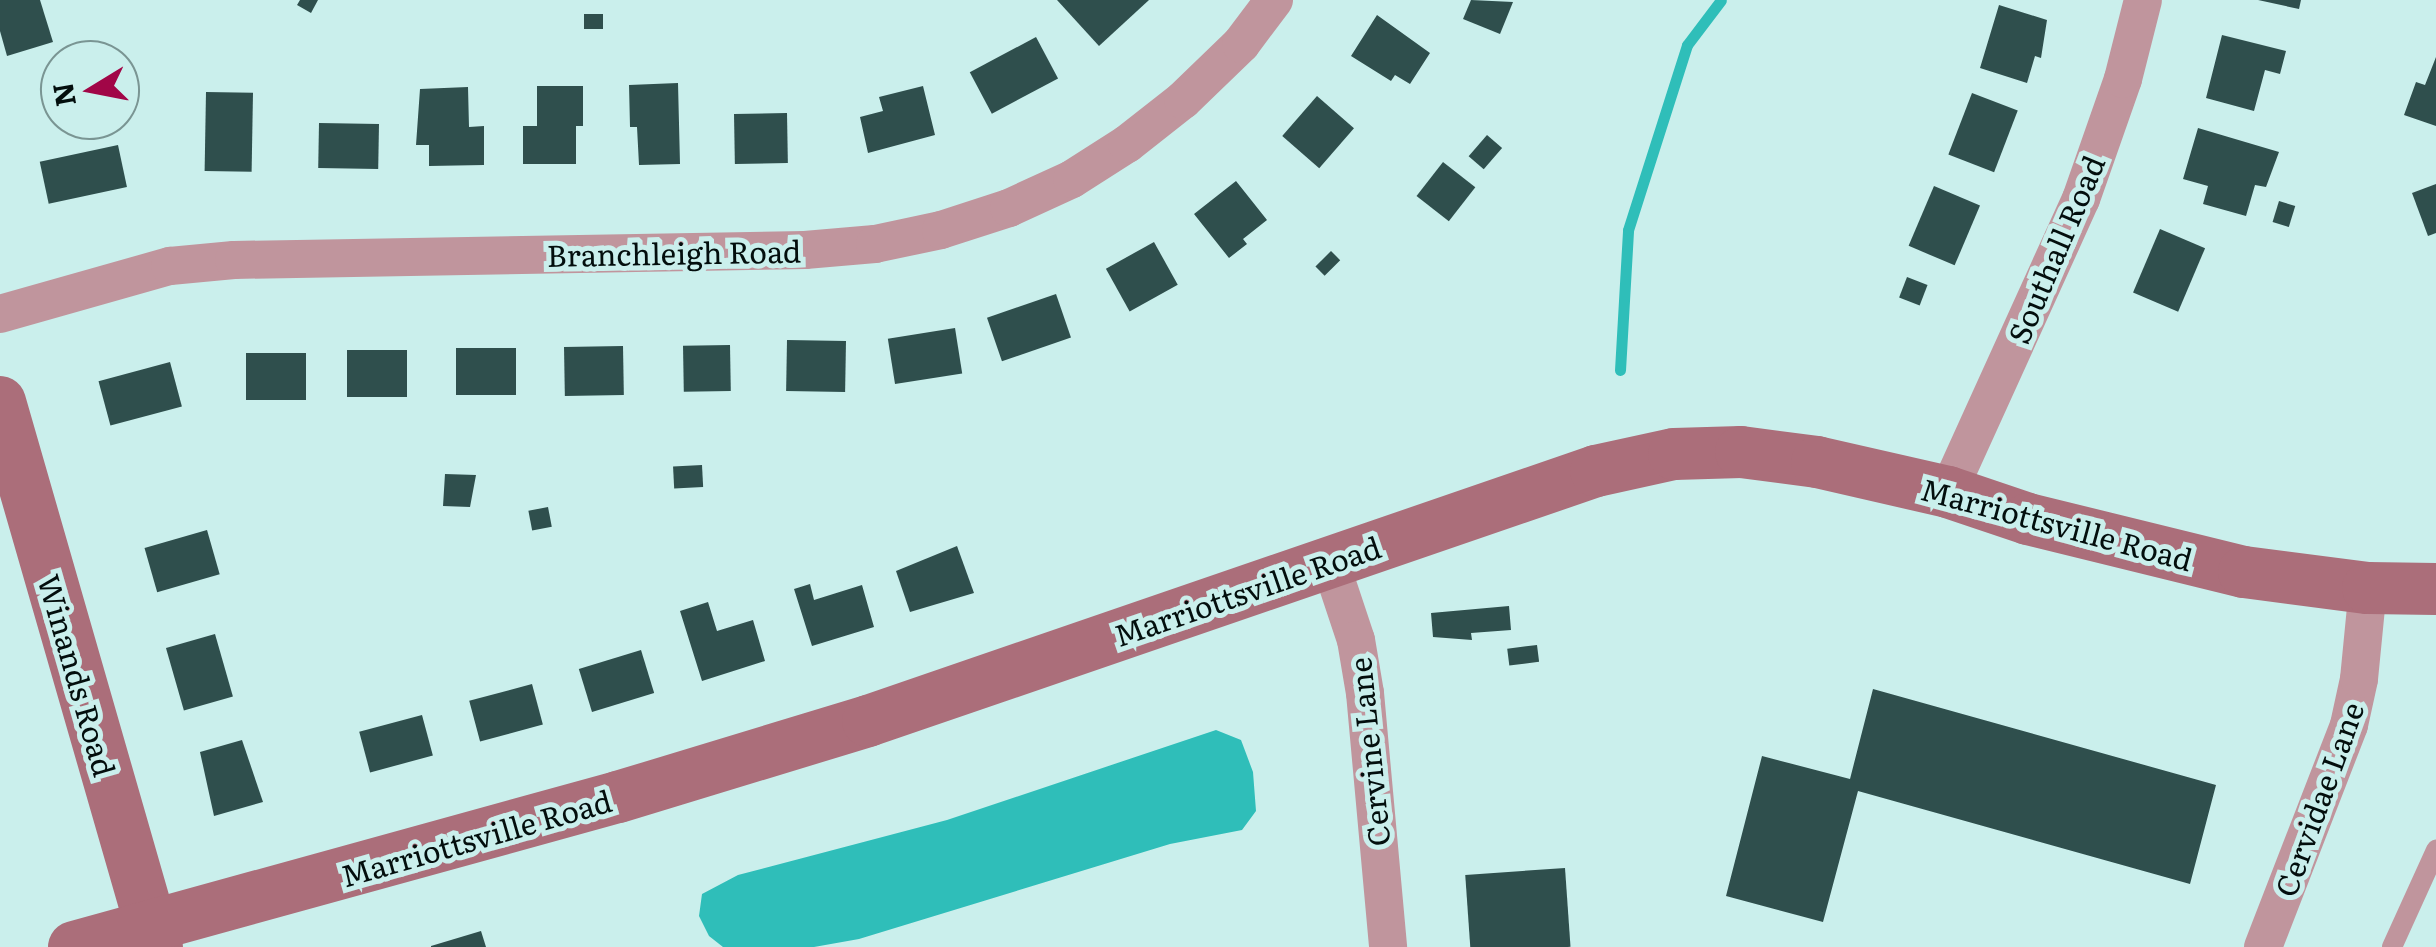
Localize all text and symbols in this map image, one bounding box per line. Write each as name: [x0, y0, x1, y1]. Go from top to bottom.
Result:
north arrow: [40, 40, 140, 140]
text: N: [40, 80, 85, 110]
street label: Southall Road: [1999, 150, 2111, 348]
street label: Branchleigh Road: [546, 232, 802, 272]
street label: Marriottsville Road: [1917, 469, 2197, 577]
street label: Marriottsville Road: [1109, 527, 1385, 653]
street label: Winands Road: [32, 570, 124, 780]
street label: Cervine Lane: [1340, 656, 1396, 848]
street label: Cervidae Lane: [2266, 697, 2370, 901]
street label: Marriottsville Road: [337, 781, 615, 893]

